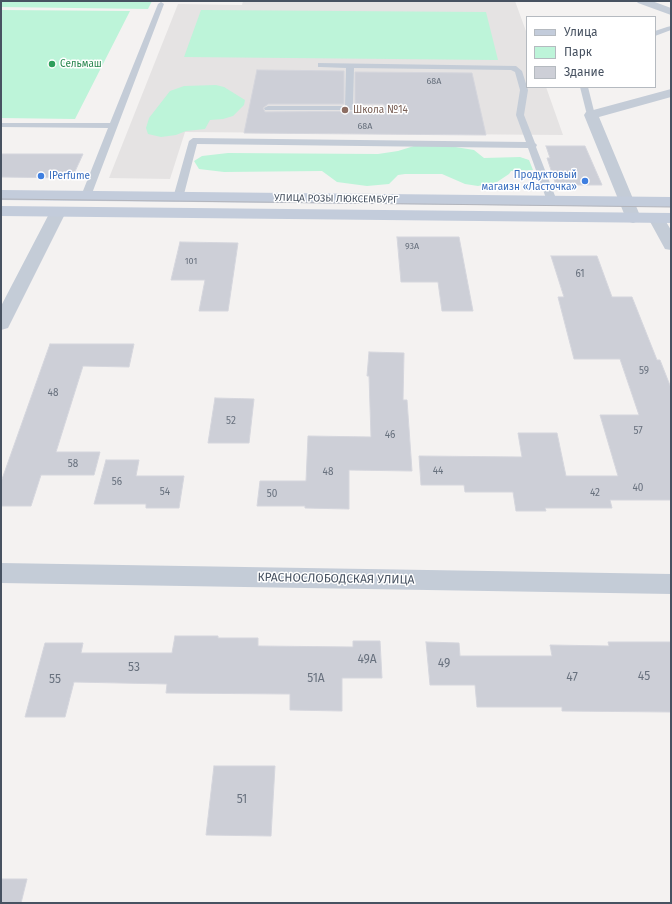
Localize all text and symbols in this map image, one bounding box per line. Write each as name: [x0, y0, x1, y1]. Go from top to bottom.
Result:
legend: [526, 16, 656, 88]
text: Улица: [564, 25, 598, 39]
text: Парк: [564, 45, 592, 59]
place label: Сельмаш: [60, 58, 102, 70]
marker: Сельмаш: [47, 59, 57, 69]
text: Здание: [564, 65, 604, 79]
house number: 68А: [427, 76, 441, 86]
place label: Школа №14: [353, 104, 408, 116]
marker: Школа №14: [340, 105, 350, 115]
house number: 68А: [358, 121, 372, 131]
place label: Продуктовый магаизн «Ласточка»: [482, 169, 577, 192]
place label: IPerfume: [49, 170, 90, 182]
marker: IPerfume: [36, 171, 46, 181]
marker: Продуктовый магаизн «Ласточка»: [580, 176, 590, 186]
street label: УЛИЦА РОЗЫ ЛЮКСЕМБУРГ: [274, 192, 398, 206]
house number: 93А: [405, 241, 419, 251]
house number: 101: [185, 256, 197, 266]
house number: 61: [575, 268, 585, 280]
house number: 59: [639, 365, 649, 377]
house number: 48: [48, 387, 58, 399]
house number: 52: [226, 415, 236, 427]
house number: 57: [633, 425, 643, 437]
house number: 46: [385, 429, 395, 441]
house number: 58: [68, 458, 78, 470]
house number: 44: [433, 465, 443, 477]
house number: 48: [323, 466, 333, 478]
house number: 56: [112, 476, 122, 488]
house number: 40: [633, 482, 643, 494]
house number: 54: [160, 486, 170, 498]
house number: 42: [590, 487, 600, 499]
house number: 50: [267, 488, 277, 500]
street label: КРАСНОСЛОБОДСКАЯ УЛИЦА: [257, 570, 415, 588]
house number: 49А: [357, 653, 377, 667]
house number: 49: [438, 657, 450, 671]
house number: 53: [128, 661, 140, 675]
house number: 45: [638, 670, 650, 684]
house number: 47: [566, 671, 578, 685]
house number: 51А: [307, 672, 325, 686]
house number: 55: [49, 673, 61, 687]
house number: 51: [237, 793, 247, 807]

